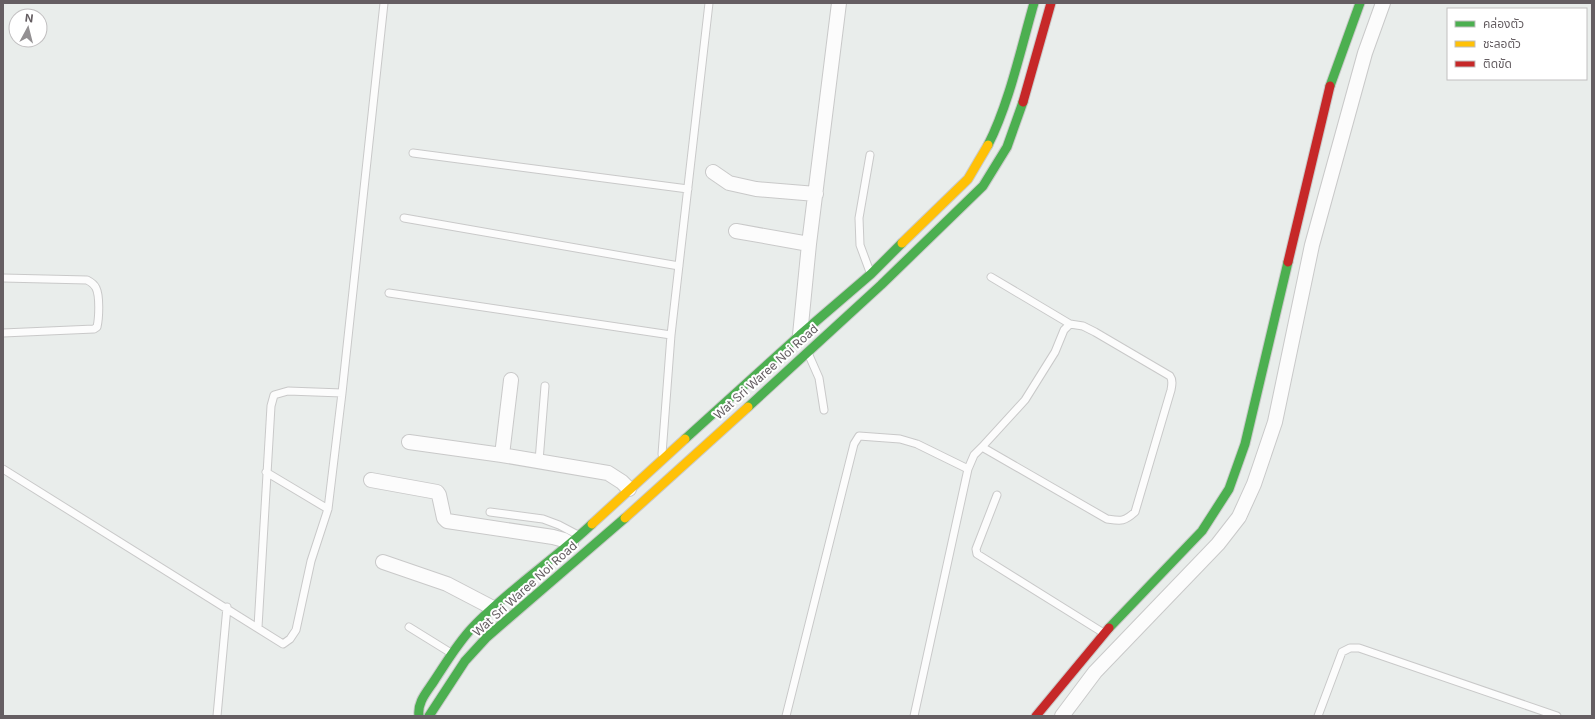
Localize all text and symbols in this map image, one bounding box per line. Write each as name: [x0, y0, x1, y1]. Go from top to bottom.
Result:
north arrow: [8, 8, 48, 48]
legend: [1447, 8, 1587, 80]
text: N: [24, 11, 34, 26]
text: คล่องตัว: [1483, 16, 1524, 31]
text: ชะลอตัว: [1483, 36, 1521, 51]
text: ติดขัด: [1483, 56, 1512, 71]
street label: Wat Sri Waree Noi Road: [710, 321, 821, 422]
street label: Wat Sri Waree Noi Road: [469, 538, 580, 639]

